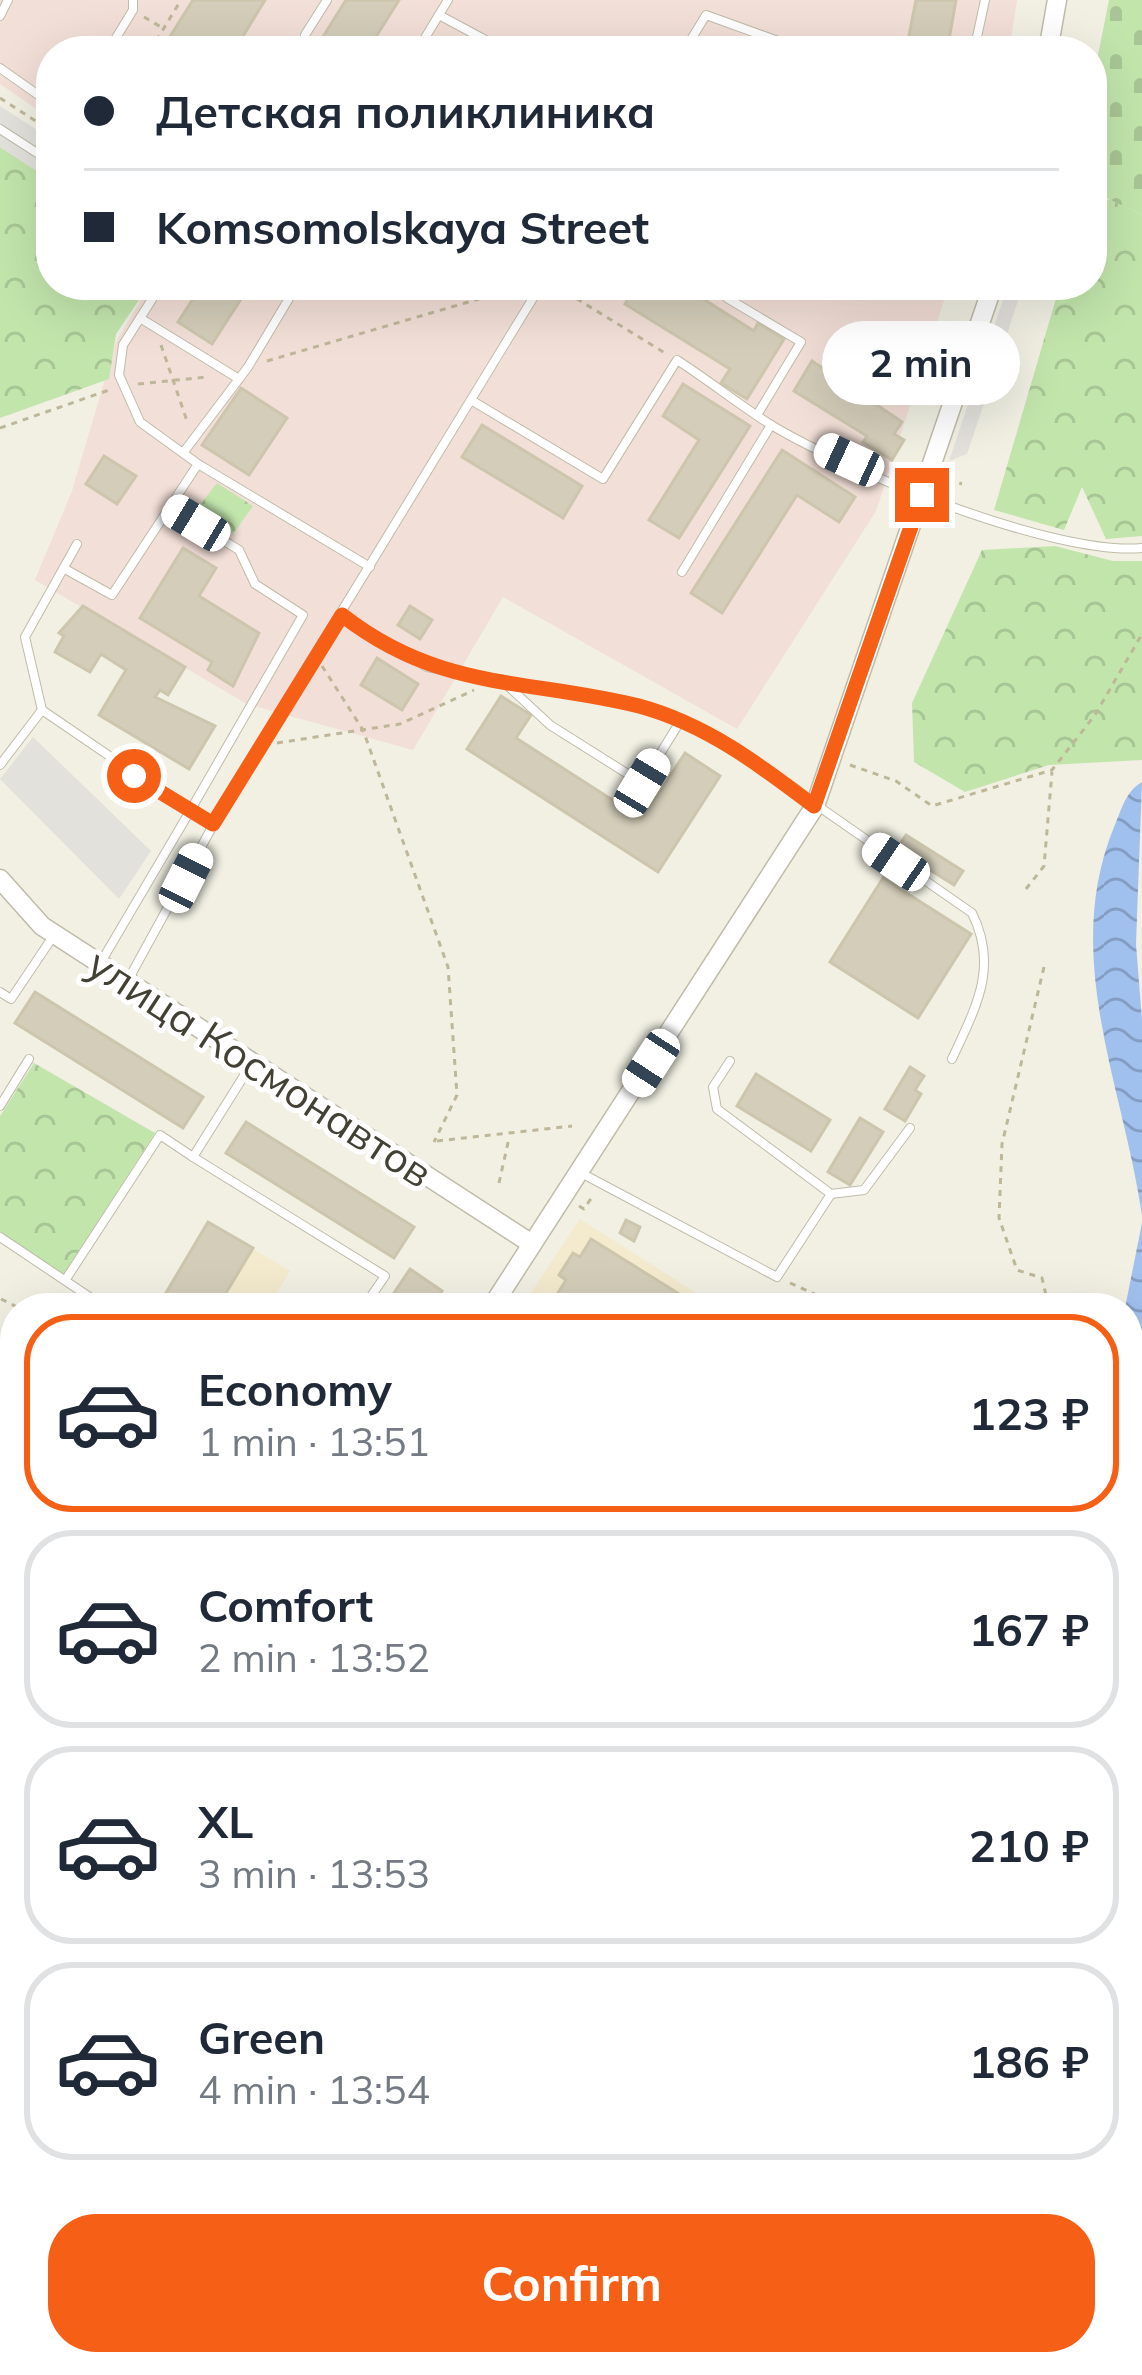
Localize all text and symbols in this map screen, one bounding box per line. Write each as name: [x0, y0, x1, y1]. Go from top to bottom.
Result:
text: Детская поликлиника: [156, 83, 655, 139]
text: Komsomolskaya Street: [156, 199, 649, 255]
callout: 2 min: [823, 321, 1021, 405]
text: 2 min: [870, 338, 972, 387]
car: [809, 428, 889, 492]
route end: [895, 468, 949, 522]
car: [156, 489, 236, 557]
car: [608, 743, 676, 823]
route start: [107, 749, 161, 803]
car: [856, 827, 936, 897]
car: [154, 838, 218, 918]
street label: улица Космонавтов: [78, 936, 443, 1199]
car: [616, 1023, 686, 1103]
icon: car: [54, 1359, 162, 1467]
text: Economy: [198, 1361, 392, 1417]
text: 123 ₽: [969, 1385, 1089, 1441]
text: 1 min · 13:51: [198, 1417, 430, 1466]
icon: car: [54, 1575, 162, 1683]
text: Comfort: [198, 1577, 373, 1633]
text: 167 ₽: [969, 1601, 1089, 1657]
text: 2 min · 13:52: [198, 1633, 430, 1682]
icon: car: [54, 1791, 162, 1899]
text: XL: [198, 1793, 253, 1849]
text: 210 ₽: [969, 1817, 1089, 1873]
text: 3 min · 13:53: [198, 1849, 430, 1898]
icon: car: [54, 2007, 162, 2115]
text: Green: [198, 2009, 325, 2065]
text: 186 ₽: [969, 2033, 1089, 2089]
text: 4 min · 13:54: [198, 2065, 430, 2114]
button: Confirm: [48, 2214, 1095, 2352]

